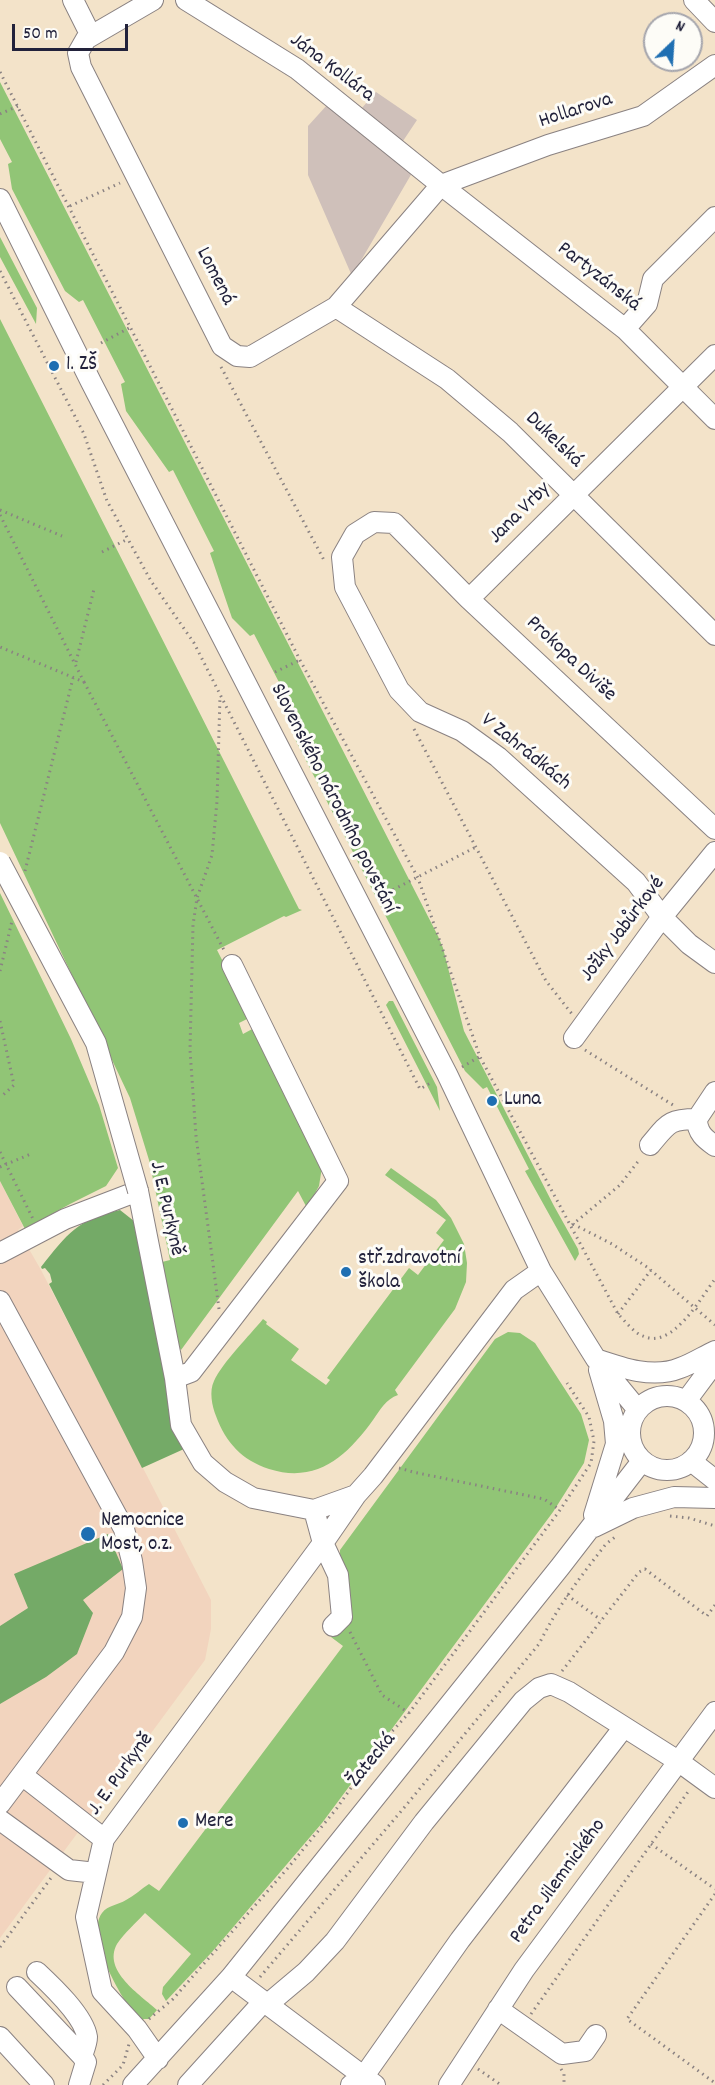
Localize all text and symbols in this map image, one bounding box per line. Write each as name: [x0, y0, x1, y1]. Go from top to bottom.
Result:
scale bar: [15, 12, 130, 50]
north arrow: [643, 12, 703, 72]
text: N: [672, 15, 688, 39]
text: 50 m: [23, 22, 58, 47]
street label: Jána Kollára: [284, 29, 378, 109]
street label: Hollarova: [536, 88, 616, 136]
street label: Partyzánská: [551, 237, 645, 319]
street label: Lomená: [189, 244, 239, 310]
place label: 1. ZŠ: [66, 353, 97, 379]
marker: 1. ZŠ: [47, 359, 61, 373]
street label: Dukelská: [519, 407, 587, 475]
street label: Jana Vrby: [485, 478, 557, 550]
street label: Prokopa Diviše: [520, 612, 620, 708]
street label: Slovenského národního povstání: [263, 680, 401, 918]
street label: V Zahrádkách: [475, 709, 575, 797]
street label: Jožky Jabůrkové: [576, 872, 672, 988]
place label: Luna: [504, 1088, 541, 1114]
marker: Luna: [485, 1094, 499, 1108]
street label: J. E. Purkyně: [142, 1159, 188, 1259]
place label: stř.zdravotní škola: [358, 1247, 461, 1297]
marker: stř.zdravotní škola: [339, 1265, 353, 1279]
place label: Nemocnice Most, o.z.: [101, 1509, 184, 1559]
marker: Nemocnice Most, o.z.: [79, 1525, 97, 1543]
street label: Žatecká: [343, 1728, 403, 1794]
street label: J. E. Purkyně: [84, 1729, 160, 1821]
place label: Mere: [195, 1810, 234, 1836]
street label: Petra Jilemnického: [505, 1815, 613, 1949]
marker: Mere: [176, 1816, 190, 1830]

